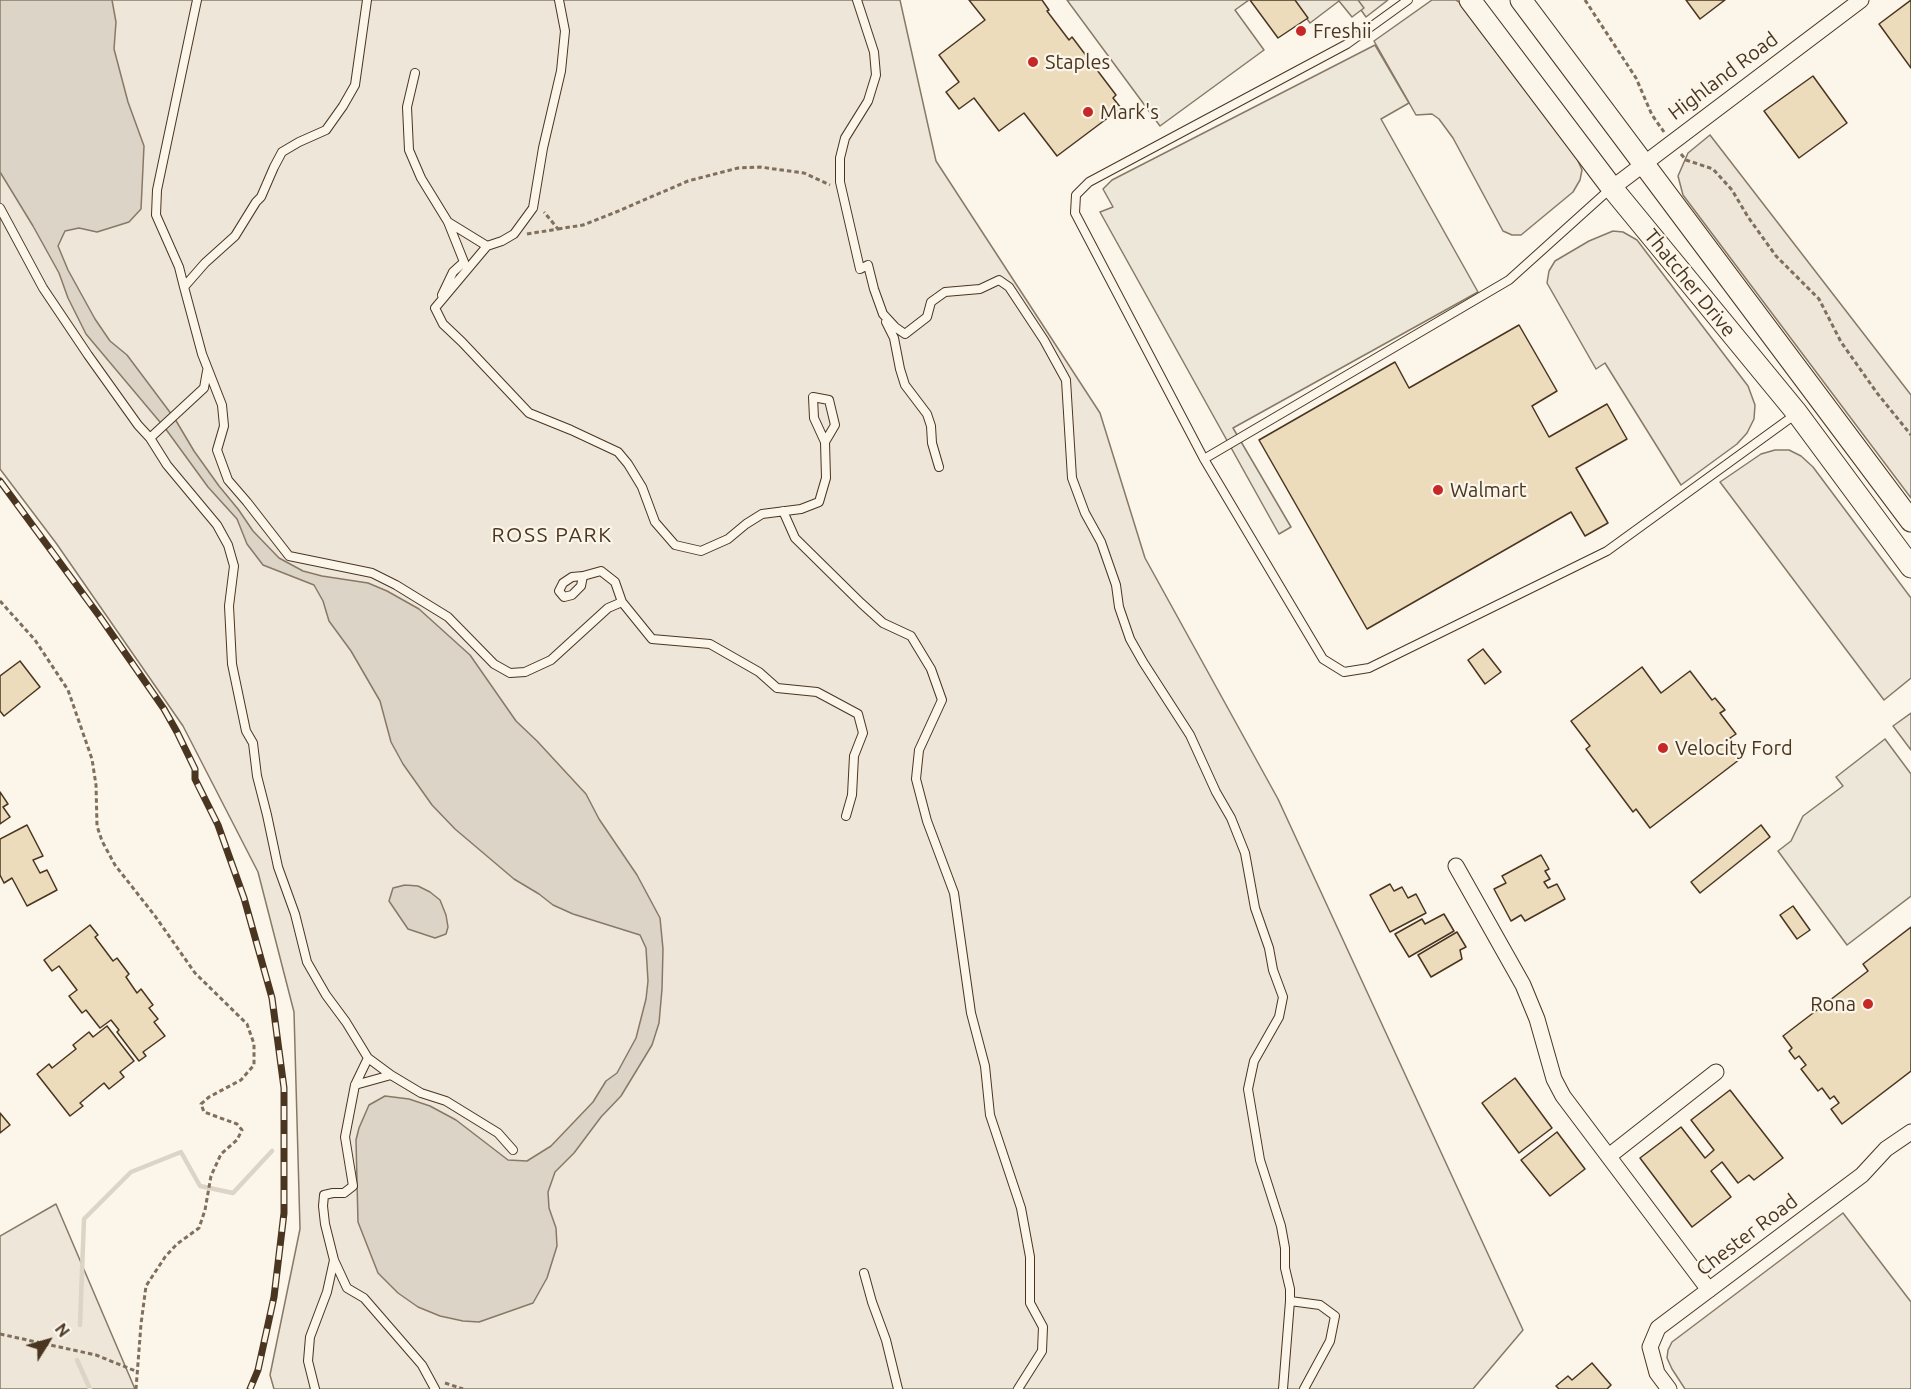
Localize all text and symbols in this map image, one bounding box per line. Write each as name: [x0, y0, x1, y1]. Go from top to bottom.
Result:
place label: Freshii: [1313, 19, 1372, 43]
marker: Freshii: [1294, 24, 1308, 38]
street label: Highland Road: [1663, 27, 1783, 125]
place label: Staples: [1045, 50, 1110, 74]
marker: Staples: [1026, 55, 1040, 69]
place label: Mark's: [1100, 100, 1159, 124]
marker: Mark's: [1081, 105, 1095, 119]
street label: Thatcher Drive: [1639, 224, 1741, 342]
place label: Walmart: [1450, 478, 1527, 502]
marker: Walmart: [1431, 483, 1445, 497]
district label: ROSS PARK: [492, 522, 612, 548]
place label: Velocity Ford: [1675, 736, 1793, 760]
marker: Velocity Ford: [1656, 741, 1670, 755]
place label: Rona: [1810, 992, 1856, 1016]
marker: Rona: [1861, 997, 1875, 1011]
street label: Chester Road: [1692, 1189, 1802, 1281]
north arrow: [18, 1311, 78, 1371]
text: N: [52, 1320, 73, 1340]

